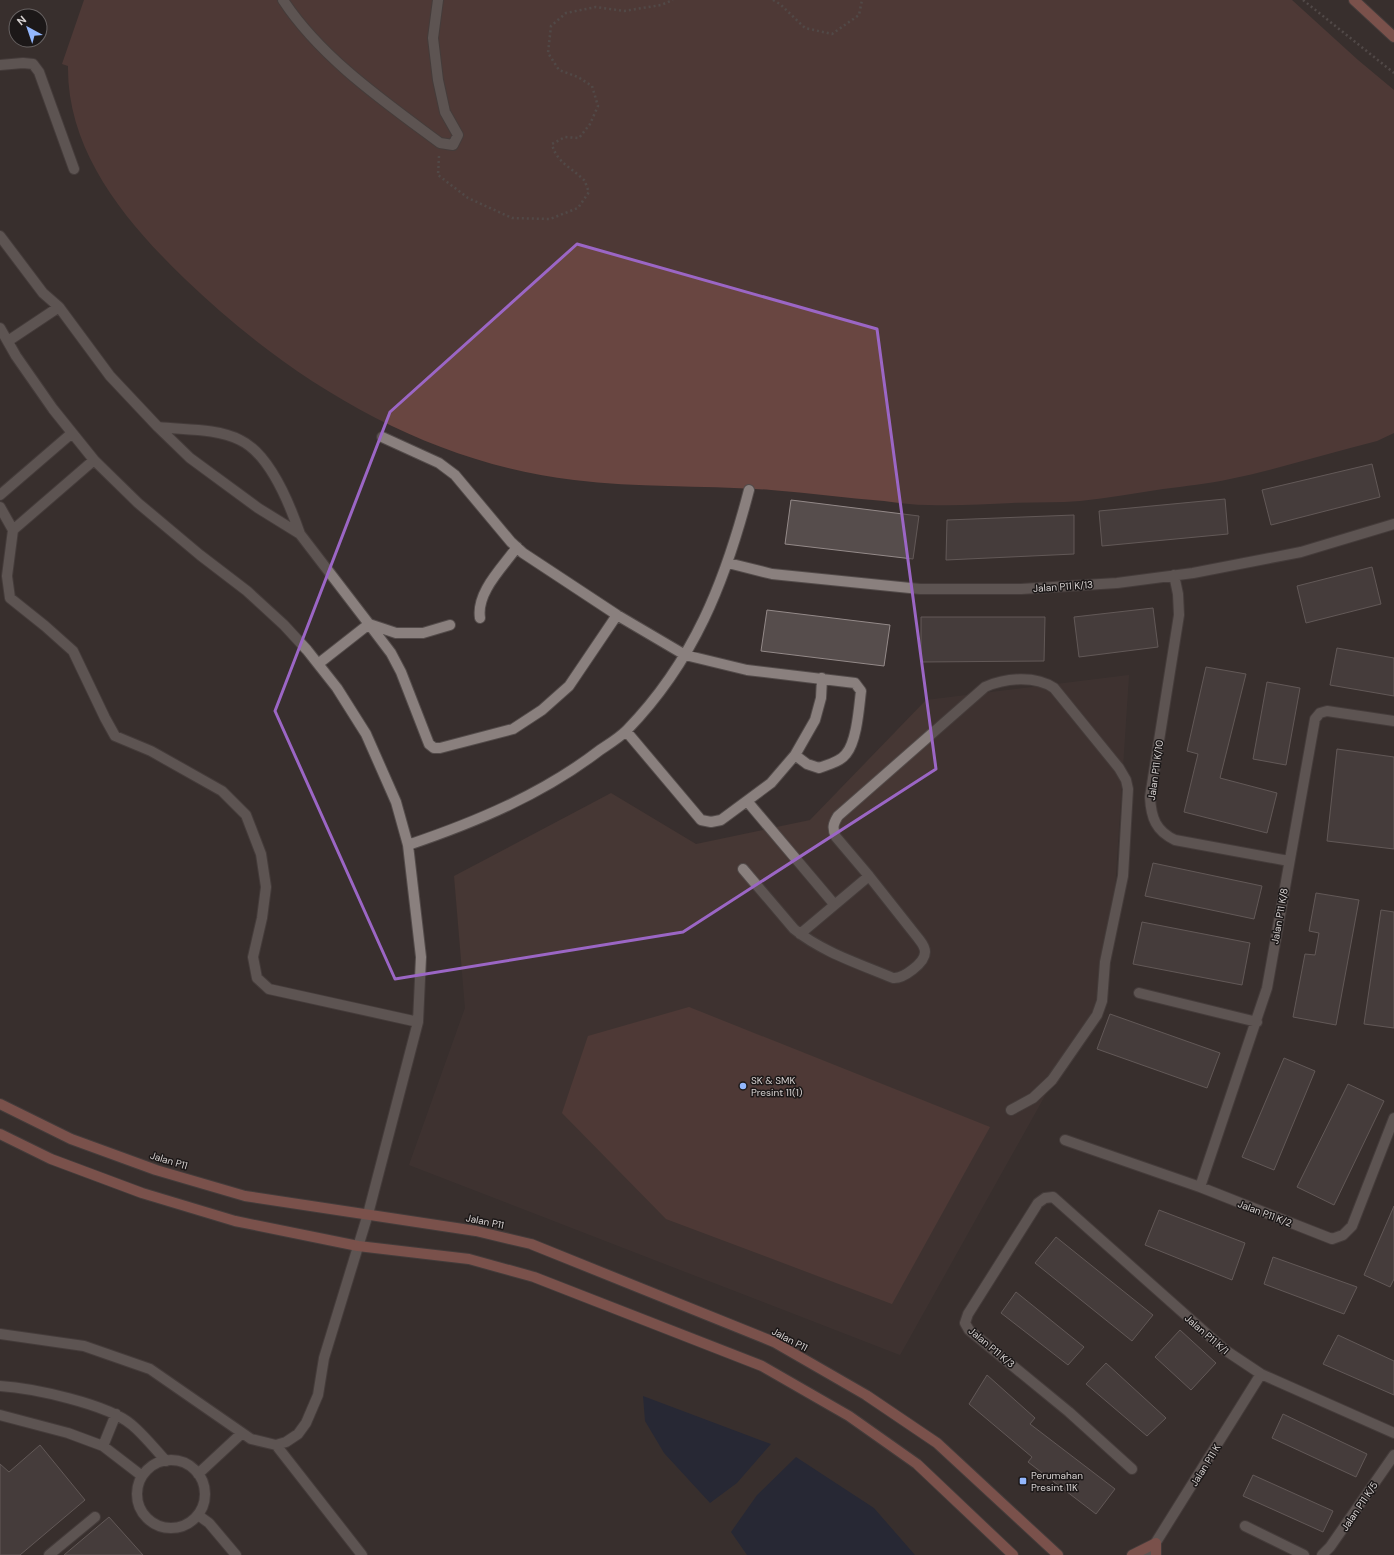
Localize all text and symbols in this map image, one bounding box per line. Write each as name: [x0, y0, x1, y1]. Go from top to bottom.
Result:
north arrow: [8, 8, 48, 48]
text: N: [14, 12, 29, 28]
street label: Jalan P11 K/13: [1033, 578, 1094, 595]
street label: Jalan P11 K/10: [1145, 739, 1166, 801]
street label: Jalan P11 K/8: [1268, 887, 1291, 945]
place label: SK & SMK Presint 11(1): [751, 1074, 803, 1099]
marker: SK & SMK Presint 11(1): [738, 1081, 748, 1091]
street label: Jalan P11: [149, 1149, 189, 1172]
street label: Jalan P11 K/2: [1236, 1197, 1294, 1230]
street label: Jalan P11: [465, 1211, 505, 1232]
street label: Jalan P11 K/1: [1182, 1312, 1231, 1357]
street label: Jalan P11 K/3: [966, 1324, 1018, 1371]
street label: Jalan P11: [770, 1325, 810, 1354]
street label: Jalan P11 K: [1187, 1442, 1223, 1489]
place label: Perumahan Presint 11K: [1031, 1469, 1083, 1494]
marker: Perumahan Presint 11K: [1018, 1476, 1028, 1486]
street label: Jalan P11 K/5: [1338, 1479, 1381, 1533]

